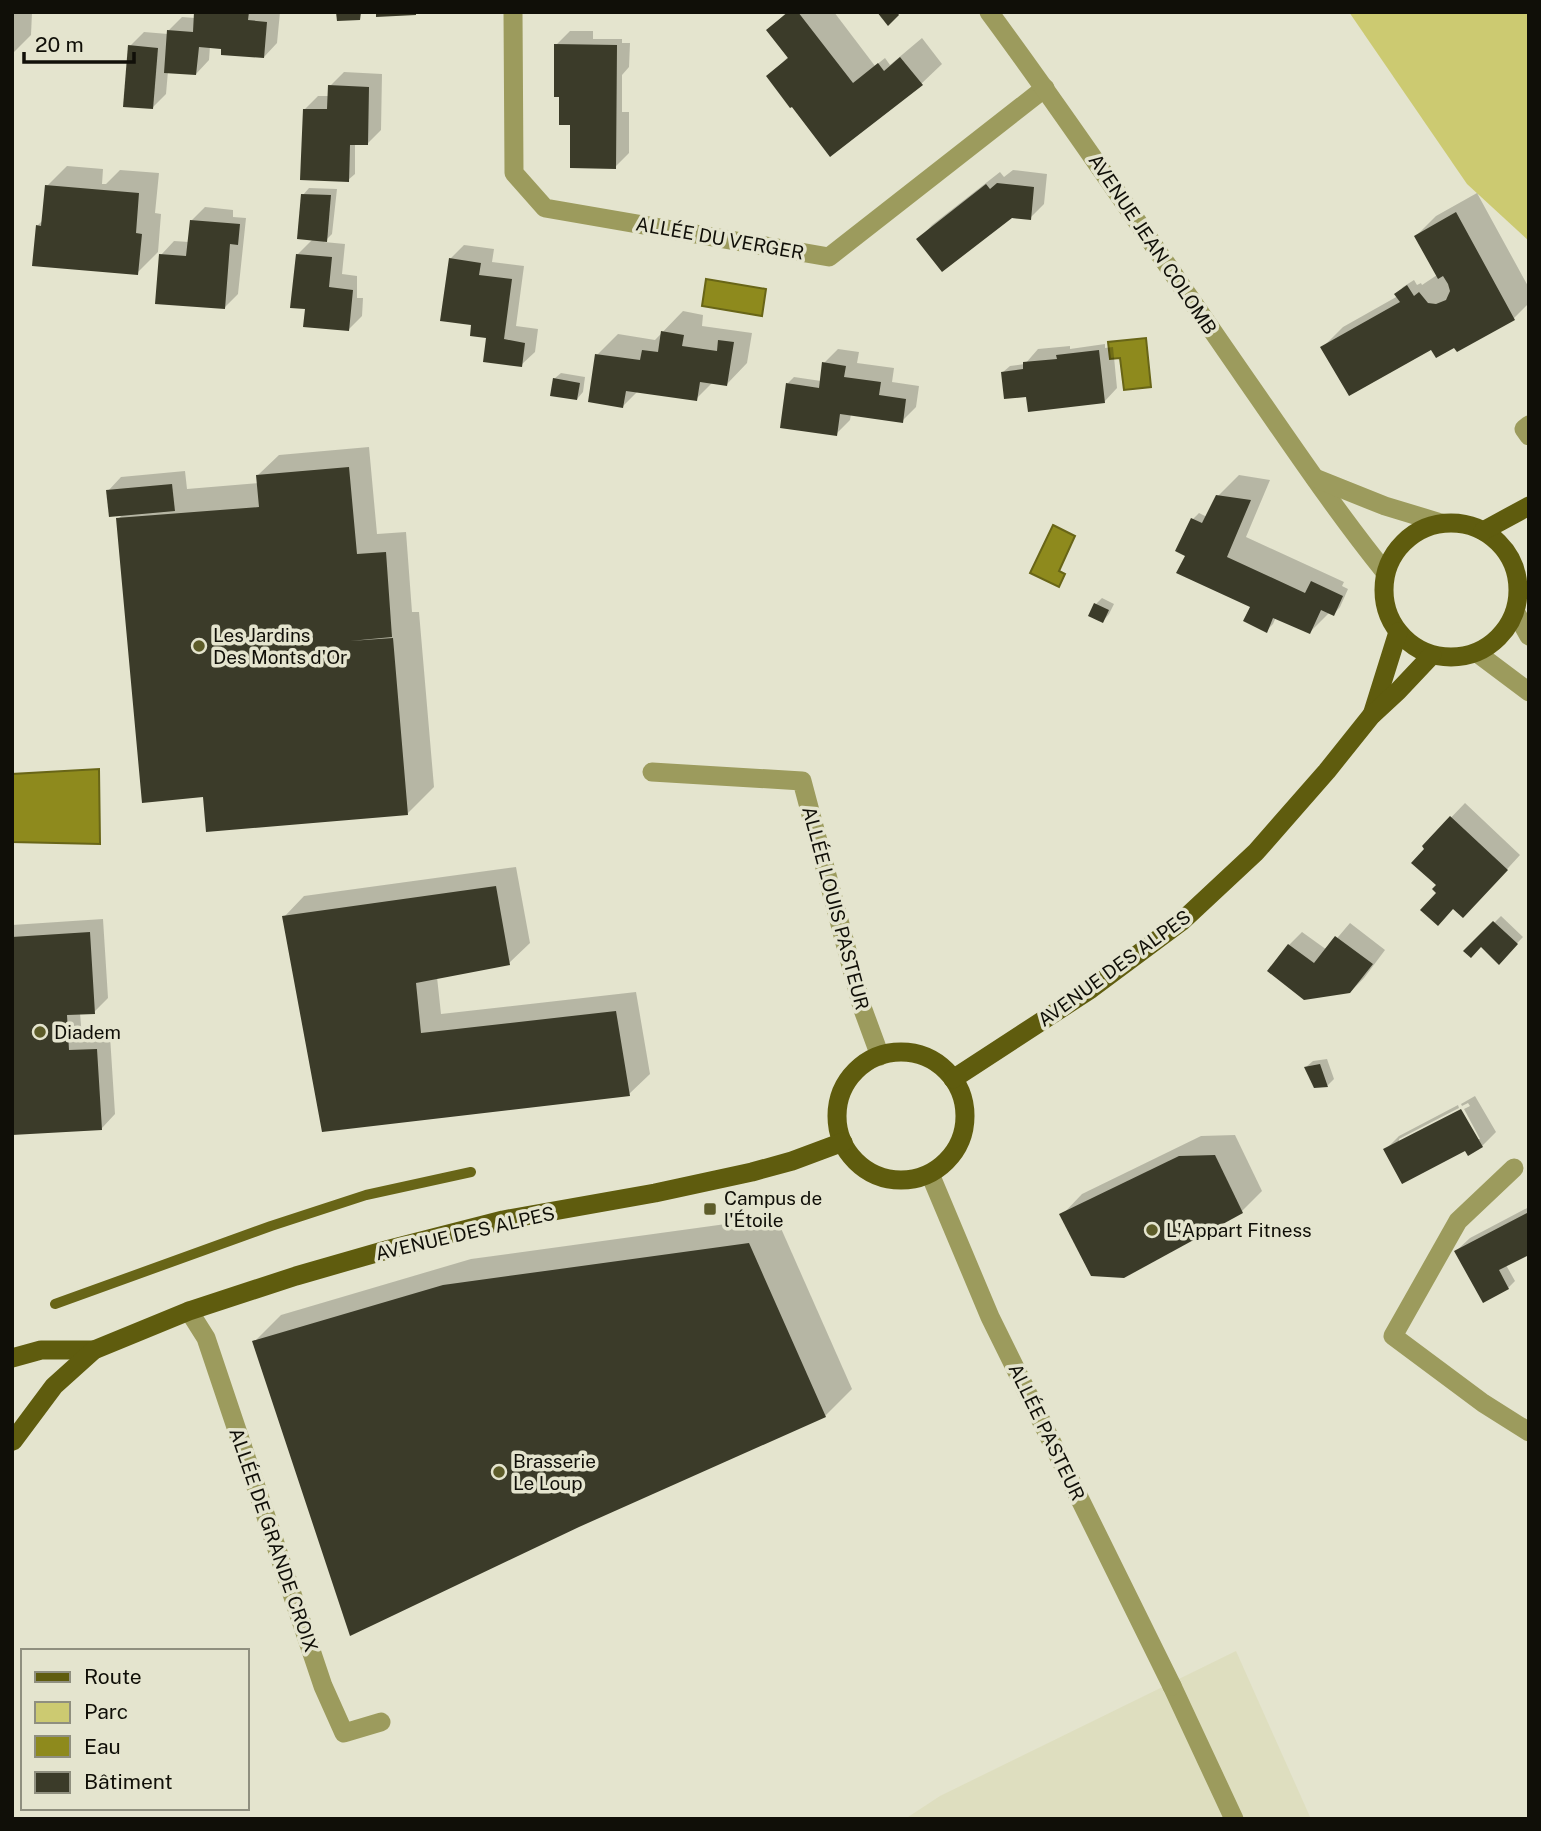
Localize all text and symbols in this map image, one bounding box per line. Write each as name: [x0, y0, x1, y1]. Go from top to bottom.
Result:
scale bar: [24, 21, 135, 65]
text: 20 m: [35, 32, 84, 57]
street label: AVENUE JEAN COLOMB: [1084, 150, 1222, 338]
street label: ALLÉE DU VERGER: [634, 212, 806, 264]
place label: Les Jardins Des Monts d'Or: [213, 624, 347, 668]
marker: Les Jardins Des Monts d'Or: [191, 638, 207, 654]
street label: ALLÉE LOUIS PASTEUR: [798, 804, 874, 1012]
street label: AVENUE DES ALPES: [1033, 905, 1195, 1031]
place label: Diadem: [54, 1021, 121, 1043]
marker: Diadem: [32, 1024, 48, 1040]
place label: Campus de l'Étoile: [724, 1187, 822, 1231]
marker: Campus de l'Étoile: [702, 1201, 718, 1217]
street label: AVENUE DES ALPES: [373, 1202, 557, 1264]
place label: L'Appart Fitness: [1166, 1219, 1312, 1241]
marker: L'Appart Fitness: [1144, 1222, 1160, 1238]
street label: ALLÉE PASTEUR: [1004, 1360, 1090, 1504]
street label: ALLÉE DE GRANDE CROIX: [225, 1425, 323, 1655]
place label: Brasserie Le Loup: [513, 1450, 596, 1494]
marker: Brasserie Le Loup: [491, 1464, 507, 1480]
legend: [21, 1649, 248, 1810]
text: Route: [84, 1664, 142, 1689]
text: Parc: [84, 1699, 128, 1724]
text: Eau: [84, 1734, 121, 1759]
text: Bâtiment: [84, 1769, 173, 1794]

